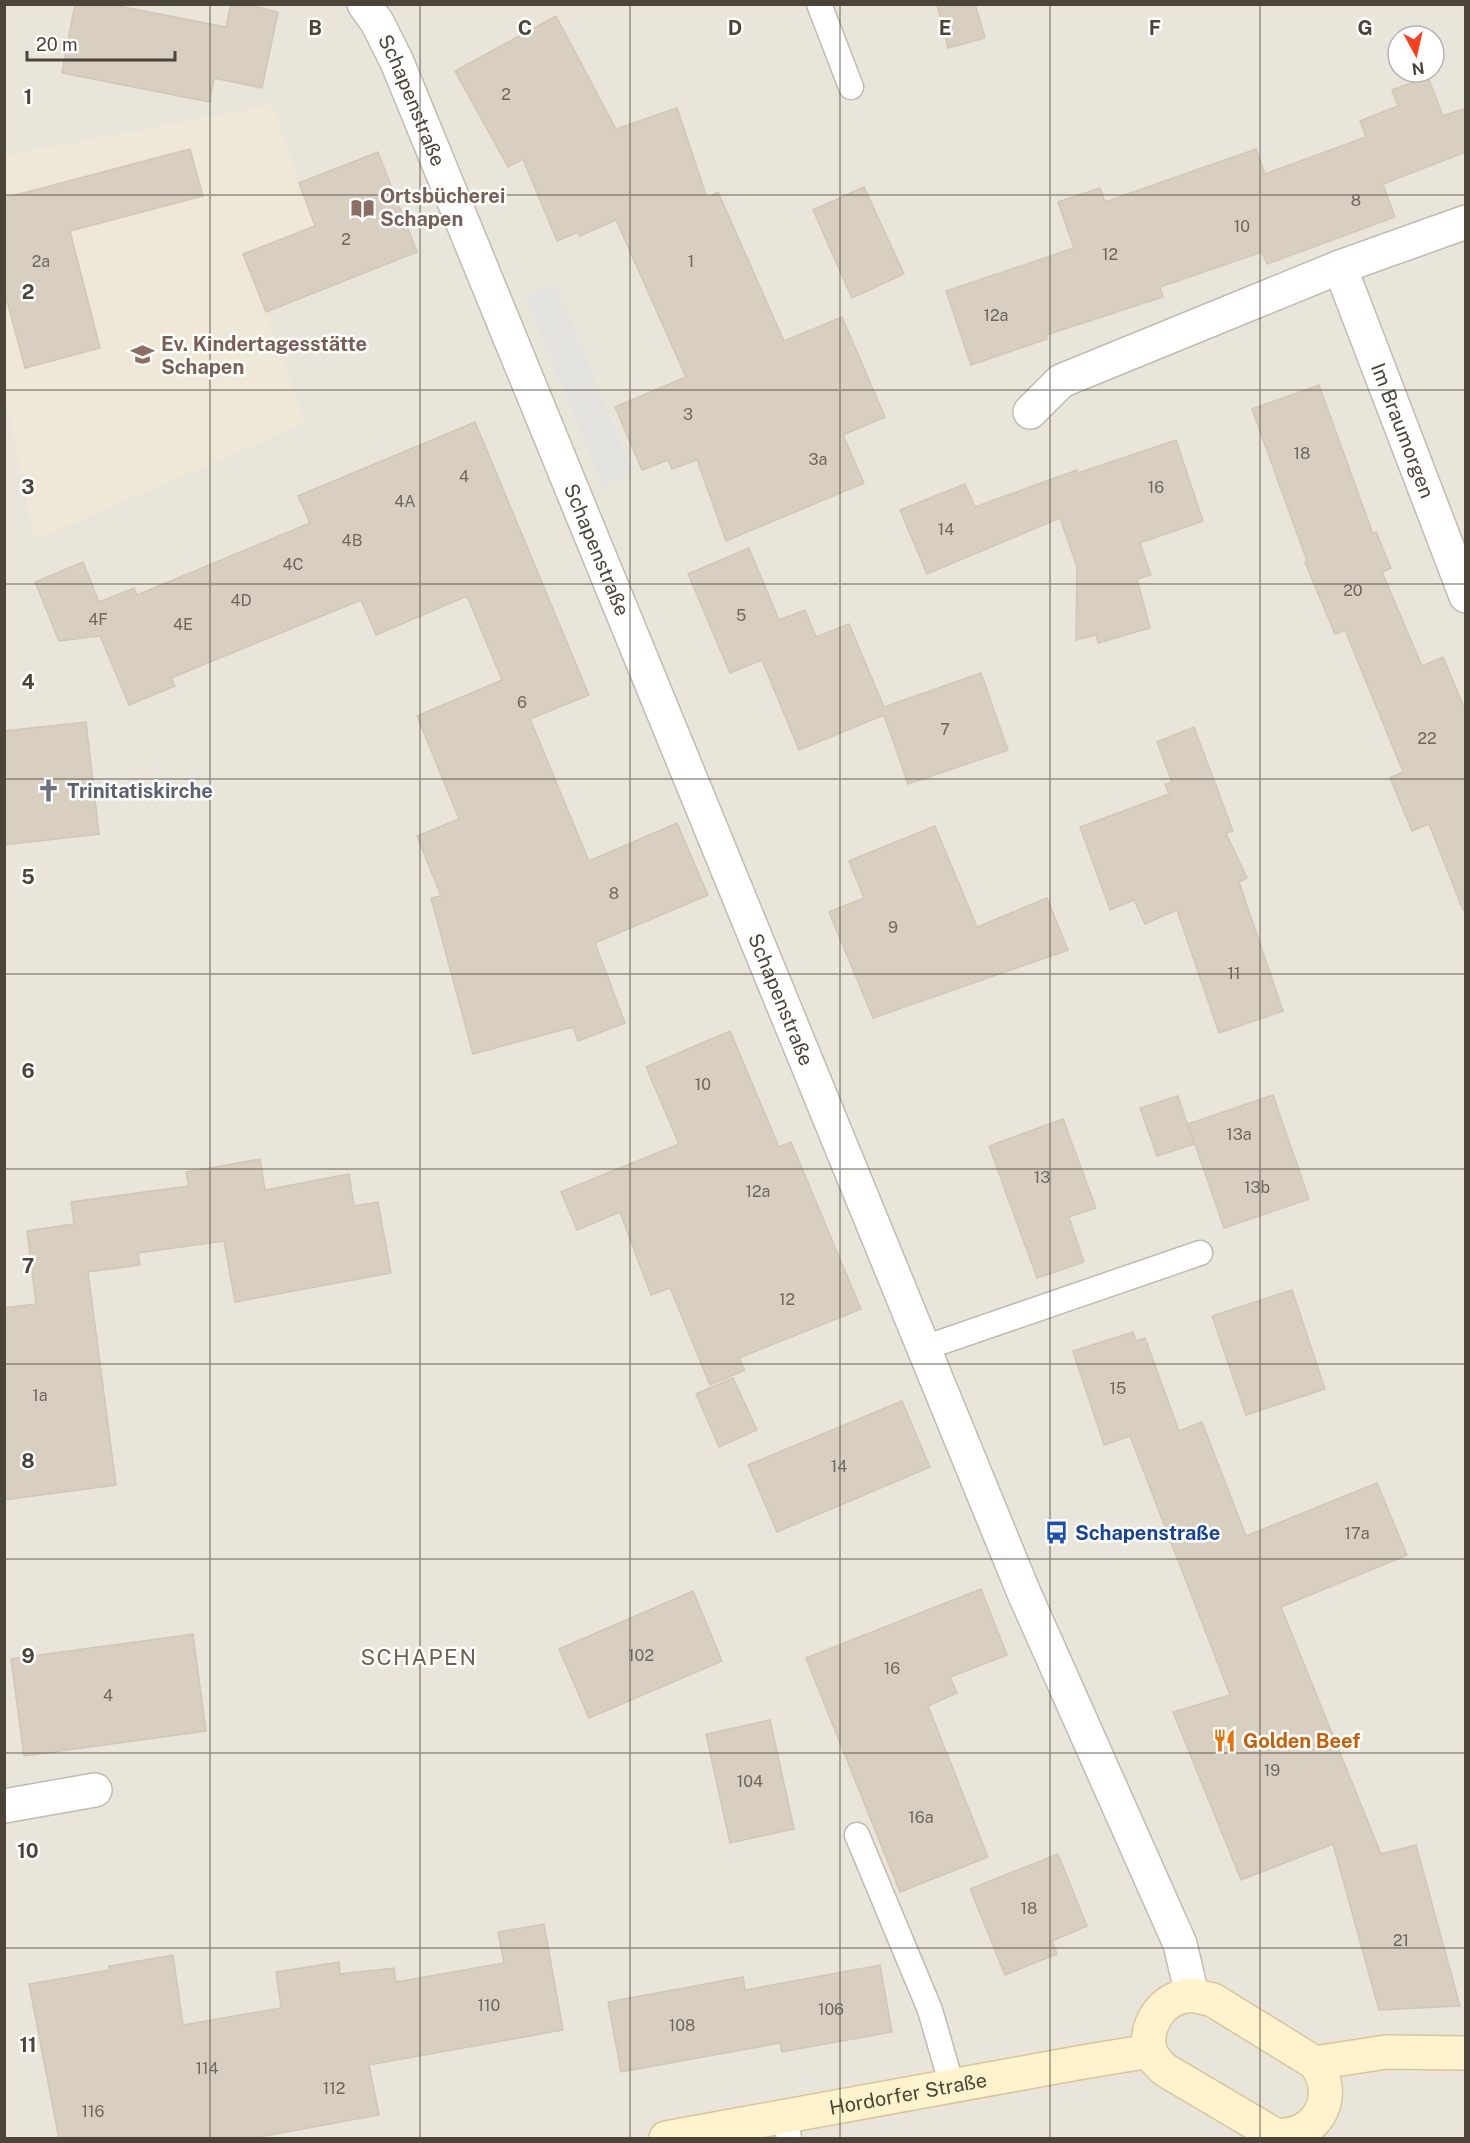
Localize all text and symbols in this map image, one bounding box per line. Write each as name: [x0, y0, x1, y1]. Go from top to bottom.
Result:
text: B: [308, 16, 322, 40]
text: C: [518, 16, 532, 40]
text: D: [728, 16, 742, 40]
text: E: [939, 16, 951, 40]
text: F: [1149, 16, 1161, 40]
text: G: [1357, 16, 1373, 40]
scale bar: [27, 24, 176, 62]
north arrow: [1386, 24, 1446, 84]
street label: Schapenstraße: [373, 30, 450, 170]
text: 20 m: [36, 34, 78, 55]
text: N: [1410, 58, 1426, 79]
text: 1: [24, 85, 32, 109]
house number: 2: [501, 85, 511, 104]
place label: Ortsbücherei Schapen: [380, 184, 505, 231]
house number: 8: [1351, 191, 1361, 210]
library icon: Ortsbücherei Schapen: [349, 195, 375, 221]
house number: 10: [1234, 217, 1250, 236]
house number: 2: [341, 230, 351, 249]
house number: 12: [1102, 245, 1118, 264]
house number: 2a: [32, 252, 50, 271]
house number: 1: [688, 252, 694, 271]
text: 2: [22, 280, 34, 304]
house number: 12a: [984, 306, 1008, 325]
place label: Ev. Kindertagesstätte Schapen: [161, 332, 367, 379]
school or university icon: Ev. Kindertagesstätte Schapen: [130, 342, 156, 368]
street label: Im Braumorgen: [1366, 360, 1439, 502]
house number: 3: [683, 405, 693, 424]
house number: 18: [1294, 444, 1310, 463]
house number: 3a: [809, 450, 827, 469]
house number: 4: [459, 467, 469, 486]
text: 3: [21, 475, 35, 499]
house number: 16: [1148, 478, 1164, 497]
street label: Schapenstraße: [559, 480, 635, 619]
house number: 4A: [394, 492, 416, 511]
house number: 14: [938, 520, 954, 539]
house number: 4B: [342, 531, 362, 550]
house number: 4C: [282, 555, 304, 574]
house number: 20: [1343, 581, 1363, 600]
house number: 4D: [230, 591, 252, 610]
house number: 5: [736, 606, 746, 625]
house number: 4F: [88, 610, 108, 629]
house number: 4E: [173, 615, 193, 634]
text: 4: [21, 670, 35, 694]
house number: 6: [517, 693, 527, 712]
house number: 7: [940, 720, 950, 739]
house number: 22: [1417, 729, 1437, 748]
church icon: Trinitatiskirche: [36, 778, 62, 804]
place label: Trinitatiskirche: [67, 779, 213, 803]
text: 5: [21, 865, 35, 889]
house number: 8: [609, 884, 619, 903]
house number: 9: [888, 918, 898, 937]
street label: Schapenstraße: [743, 930, 819, 1069]
house number: 11: [1227, 964, 1241, 983]
text: 6: [21, 1059, 35, 1083]
house number: 10: [695, 1075, 711, 1094]
house number: 13a: [1226, 1125, 1252, 1144]
house number: 13: [1034, 1168, 1050, 1187]
house number: 13b: [1244, 1178, 1270, 1197]
house number: 12a: [746, 1182, 770, 1201]
text: 7: [22, 1254, 34, 1278]
house number: 12: [779, 1290, 795, 1309]
house number: 15: [1110, 1379, 1126, 1398]
house number: 1a: [32, 1386, 48, 1405]
text: 8: [21, 1449, 35, 1473]
house number: 14: [831, 1457, 847, 1476]
bus stop icon: Schapenstraße: [1044, 1520, 1070, 1546]
place label: Schapenstraße: [1075, 1521, 1220, 1545]
house number: 17a: [1345, 1524, 1369, 1543]
text: 9: [21, 1644, 35, 1668]
district label: SCHAPEN: [361, 1644, 477, 1670]
house number: 102: [628, 1646, 654, 1665]
house number: 16: [884, 1659, 900, 1678]
house number: 4: [103, 1686, 113, 1705]
restaurant icon: Golden Beef: [1212, 1728, 1238, 1754]
place label: Golden Beef: [1243, 1729, 1360, 1753]
house number: 19: [1264, 1761, 1280, 1780]
house number: 104: [737, 1772, 763, 1791]
house number: 16a: [908, 1808, 934, 1827]
text: 10: [17, 1839, 39, 1863]
house number: 18: [1021, 1899, 1037, 1918]
house number: 21: [1393, 1931, 1409, 1950]
house number: 110: [478, 1996, 501, 2015]
house number: 106: [818, 2000, 844, 2019]
house number: 108: [669, 2016, 695, 2035]
text: 11: [19, 2033, 37, 2057]
house number: 114: [195, 2059, 219, 2078]
street label: Hordorfer Straße: [827, 2068, 989, 2120]
house number: 112: [323, 2079, 345, 2098]
house number: 116: [82, 2102, 105, 2121]

